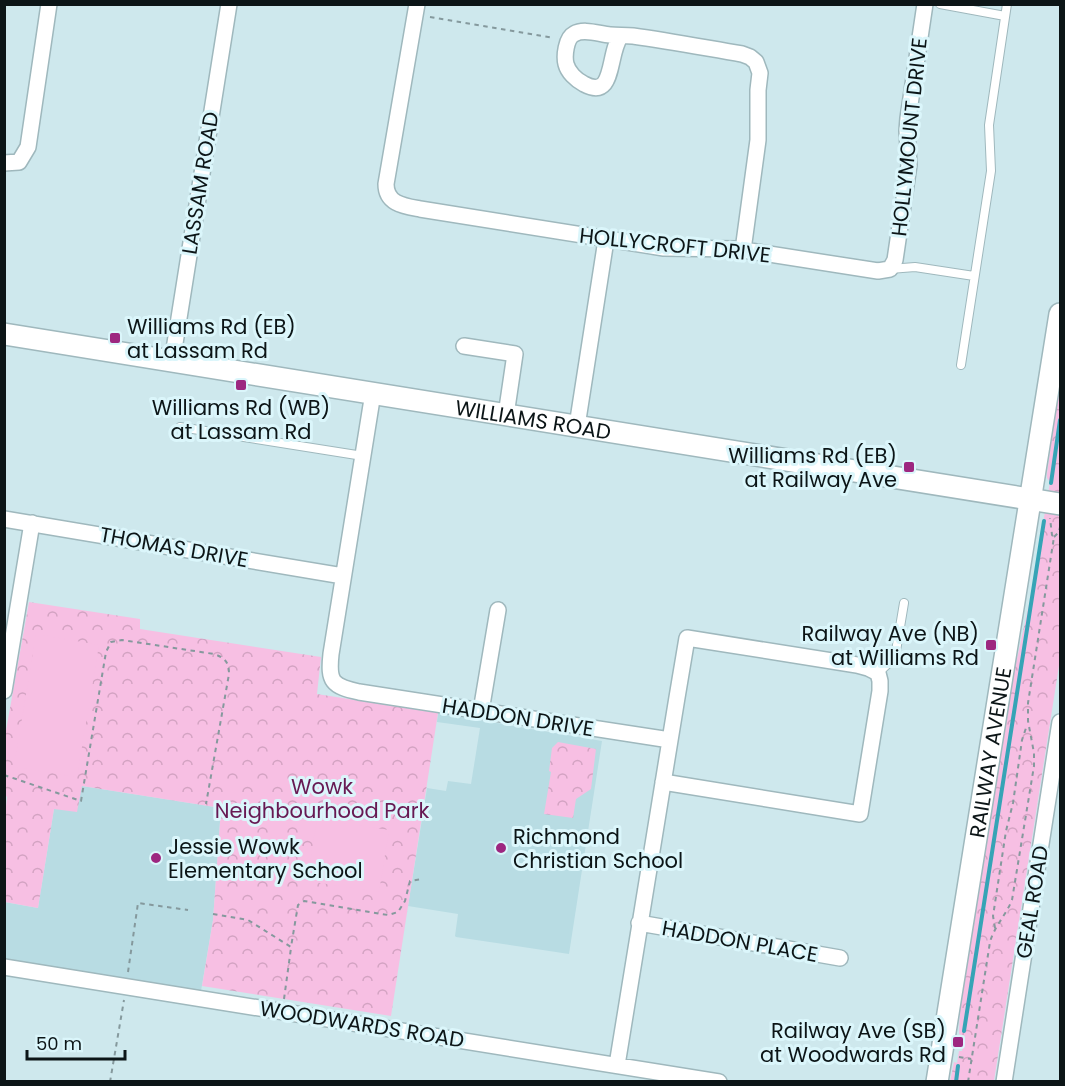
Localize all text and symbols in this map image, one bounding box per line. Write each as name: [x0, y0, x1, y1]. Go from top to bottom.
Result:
street label: HOLLYMOUNT DRIVE: [884, 36, 934, 238]
street label: LASSAM ROAD: [174, 110, 226, 256]
street label: HOLLYCROFT DRIVE: [578, 221, 772, 269]
place label: Williams Rd (EB) at Lassam Rd: [127, 312, 296, 365]
marker: Williams Rd (EB) at Lassam Rd: [108, 331, 122, 345]
marker: Williams Rd (WB) at Lassam Rd: [234, 378, 248, 392]
street label: WILLIAMS ROAD: [453, 392, 613, 446]
place label: Williams Rd (WB) at Lassam Rd: [152, 393, 330, 446]
place label: Williams Rd (EB) at Railway Ave: [728, 441, 897, 494]
marker: Williams Rd (EB) at Railway Ave: [902, 460, 916, 474]
street label: THOMAS DRIVE: [97, 520, 251, 574]
place label: Railway Ave (NB) at Williams Rd: [802, 619, 979, 672]
marker: Railway Ave (NB) at Williams Rd: [984, 638, 998, 652]
street label: RAILWAY AVENUE: [962, 665, 1018, 840]
street label: HADDON DRIVE: [440, 691, 596, 743]
park label: Wowk Neighbourhood Park: [215, 772, 429, 825]
place label: Richmond Christian School: [513, 822, 683, 875]
place label: Jessie Wowk Elementary School: [168, 832, 363, 885]
marker: Richmond Christian School: [494, 841, 508, 855]
street label: GEAL ROAD: [1009, 843, 1055, 961]
marker: Jessie Wowk Elementary School: [149, 851, 163, 865]
street label: HADDON PLACE: [660, 913, 820, 969]
street label: WOODWARDS ROAD: [258, 993, 466, 1055]
place label: Railway Ave (SB) at Woodwards Rd: [760, 1016, 946, 1069]
scale bar: [27, 1023, 124, 1061]
text: 50 m: [36, 1031, 82, 1056]
marker: Railway Ave (SB) at Woodwards Rd: [951, 1035, 965, 1049]

